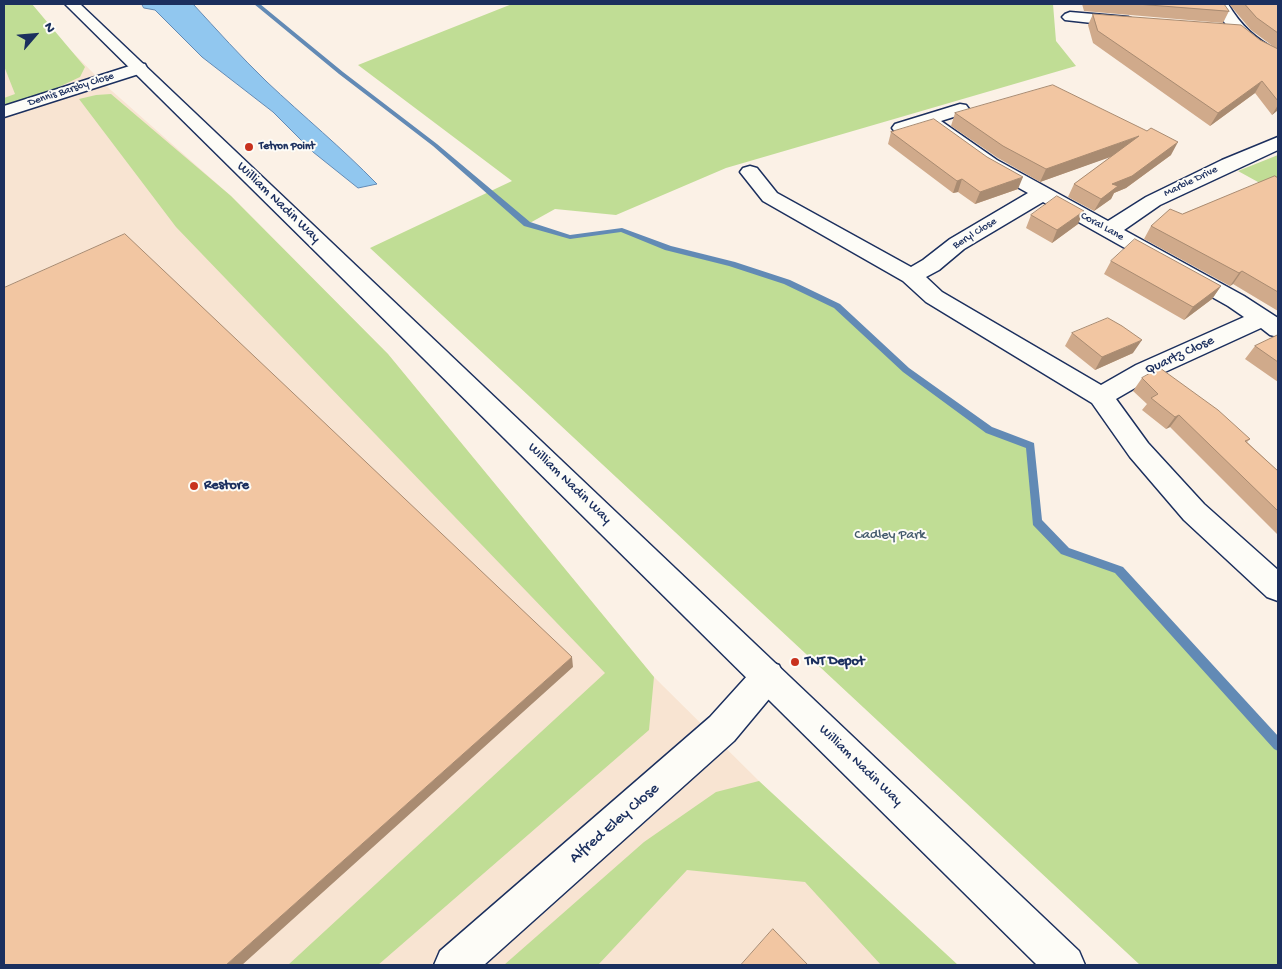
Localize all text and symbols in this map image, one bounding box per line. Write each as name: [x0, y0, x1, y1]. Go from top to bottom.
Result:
north arrow: [10, 10, 60, 60]
text: N: [39, 20, 58, 36]
street label: Dennis Barsby Close: [26, 70, 116, 110]
place label: Tetron Point: [259, 140, 315, 154]
marker: Tetron Point: [243, 141, 255, 153]
street label: William Nadin Way: [233, 159, 323, 247]
street label: Marble Drive: [1162, 163, 1220, 201]
street label: Coral Lane: [1078, 210, 1126, 244]
street label: Beryl Close: [951, 215, 999, 253]
street label: Quartz Close: [1143, 333, 1217, 379]
street label: William Nadin Way: [524, 440, 614, 528]
place label: Restore: [204, 478, 249, 494]
marker: Restore: [188, 480, 200, 492]
park label: Cadley Park: [855, 528, 925, 544]
place label: TNT Depot: [805, 654, 864, 670]
marker: TNT Depot: [789, 656, 801, 668]
street label: William Nadin Way: [815, 722, 905, 810]
street label: Alfred Eley Close: [566, 780, 664, 868]

